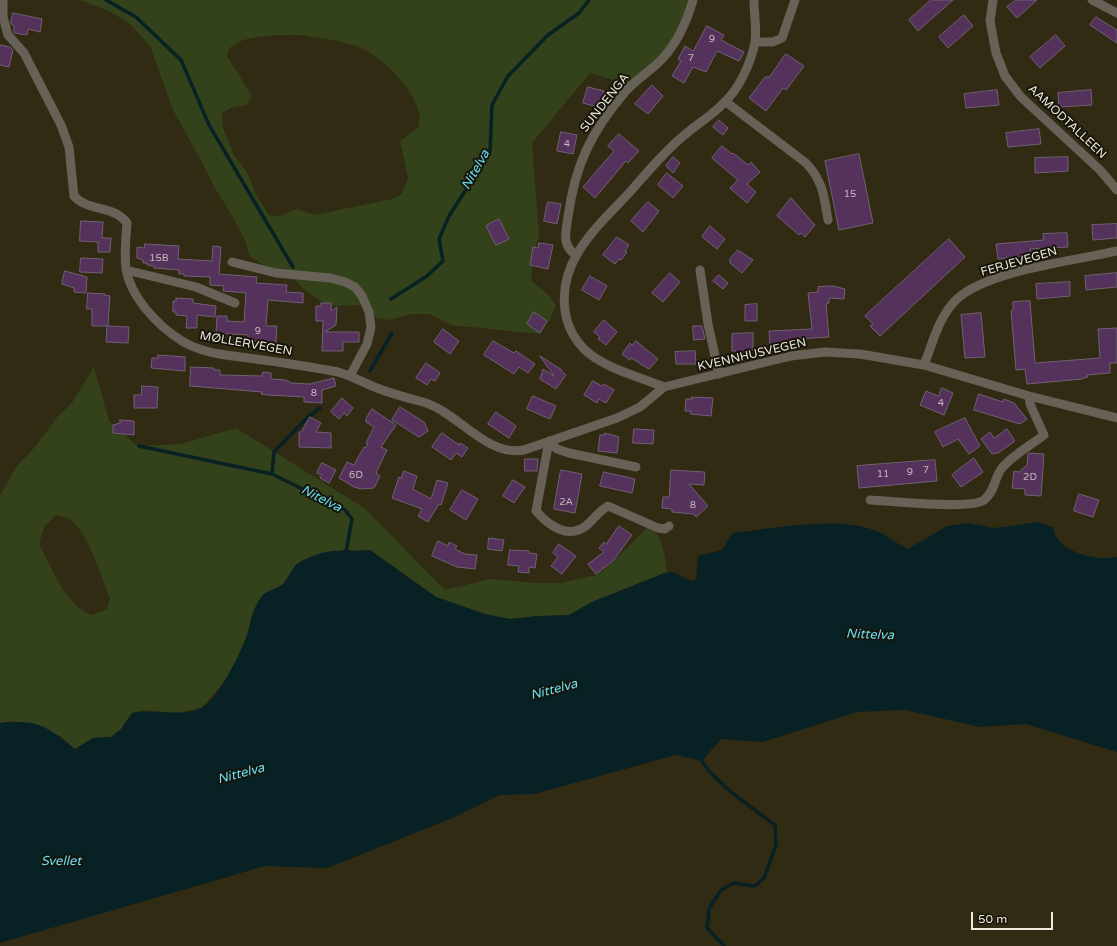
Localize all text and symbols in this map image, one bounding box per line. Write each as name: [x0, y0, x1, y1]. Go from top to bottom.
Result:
house number: 9: [709, 33, 715, 45]
house number: 7: [688, 52, 694, 64]
street label: SUNDENGA: [578, 71, 632, 135]
street label: AAMODTALLEEN: [1025, 82, 1109, 162]
house number: 4: [564, 138, 570, 150]
water label: Nitelva: [458, 147, 494, 193]
house number: 15: [844, 188, 856, 200]
street label: FERJEVEGEN: [979, 244, 1059, 280]
house number: 15B: [149, 252, 169, 264]
house number: 9: [255, 325, 261, 337]
street label: MØLLERVEGEN: [199, 329, 293, 359]
street label: KVENNHUSVEGEN: [696, 335, 808, 375]
house number: 8: [311, 387, 317, 399]
house number: 4: [938, 397, 944, 409]
house number: 7: [923, 464, 929, 476]
house number: 9: [907, 466, 913, 478]
house number: 11: [877, 468, 889, 480]
house number: 6D: [349, 469, 363, 481]
house number: 2D: [1023, 471, 1037, 483]
water label: Nitelva: [298, 482, 344, 516]
house number: 2A: [559, 496, 573, 508]
house number: 8: [690, 499, 696, 511]
water label: Nittelva: [846, 626, 894, 644]
water label: Nittelva: [529, 676, 579, 704]
water label: Nittelva: [216, 760, 266, 788]
water label: Svellet: [41, 854, 81, 870]
scale bar: [973, 904, 1055, 930]
text: 50 m: [978, 912, 1007, 926]

